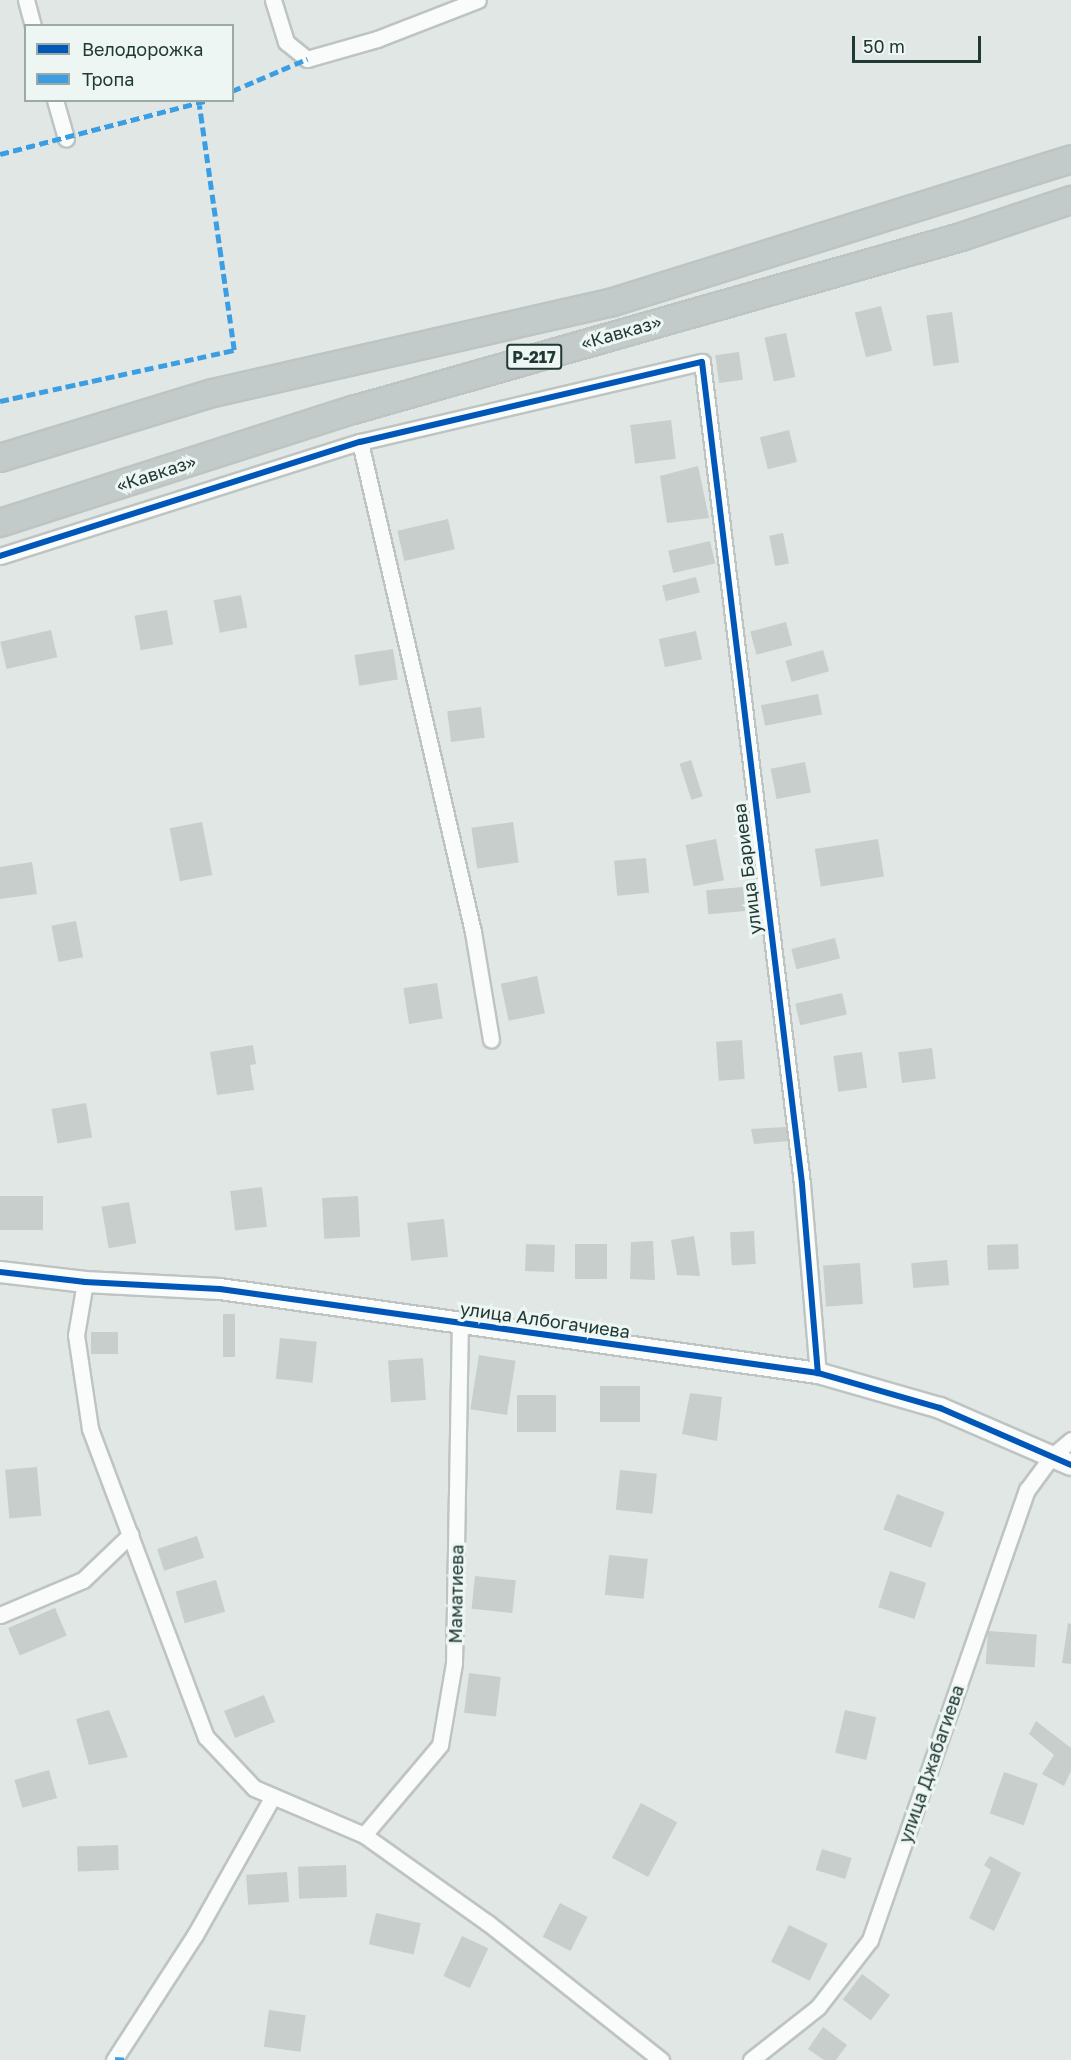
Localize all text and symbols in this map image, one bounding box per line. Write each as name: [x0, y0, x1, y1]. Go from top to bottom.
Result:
legend: [24, 24, 234, 102]
scale bar: [855, 24, 984, 62]
text: 50 m: [863, 35, 905, 57]
text: Велодорожка: [82, 38, 203, 60]
text: Тропа: [82, 68, 134, 90]
street label: «Кавказ»: [578, 310, 664, 354]
road number: Р-217: [506, 344, 562, 370]
street label: «Кавказ»: [114, 450, 198, 496]
street label: улица Бариева: [728, 802, 766, 936]
street label: улица Албогачиева: [459, 1297, 631, 1343]
street label: Маматиева: [444, 1544, 468, 1644]
street label: улица Джабагиева: [894, 1682, 968, 1846]

